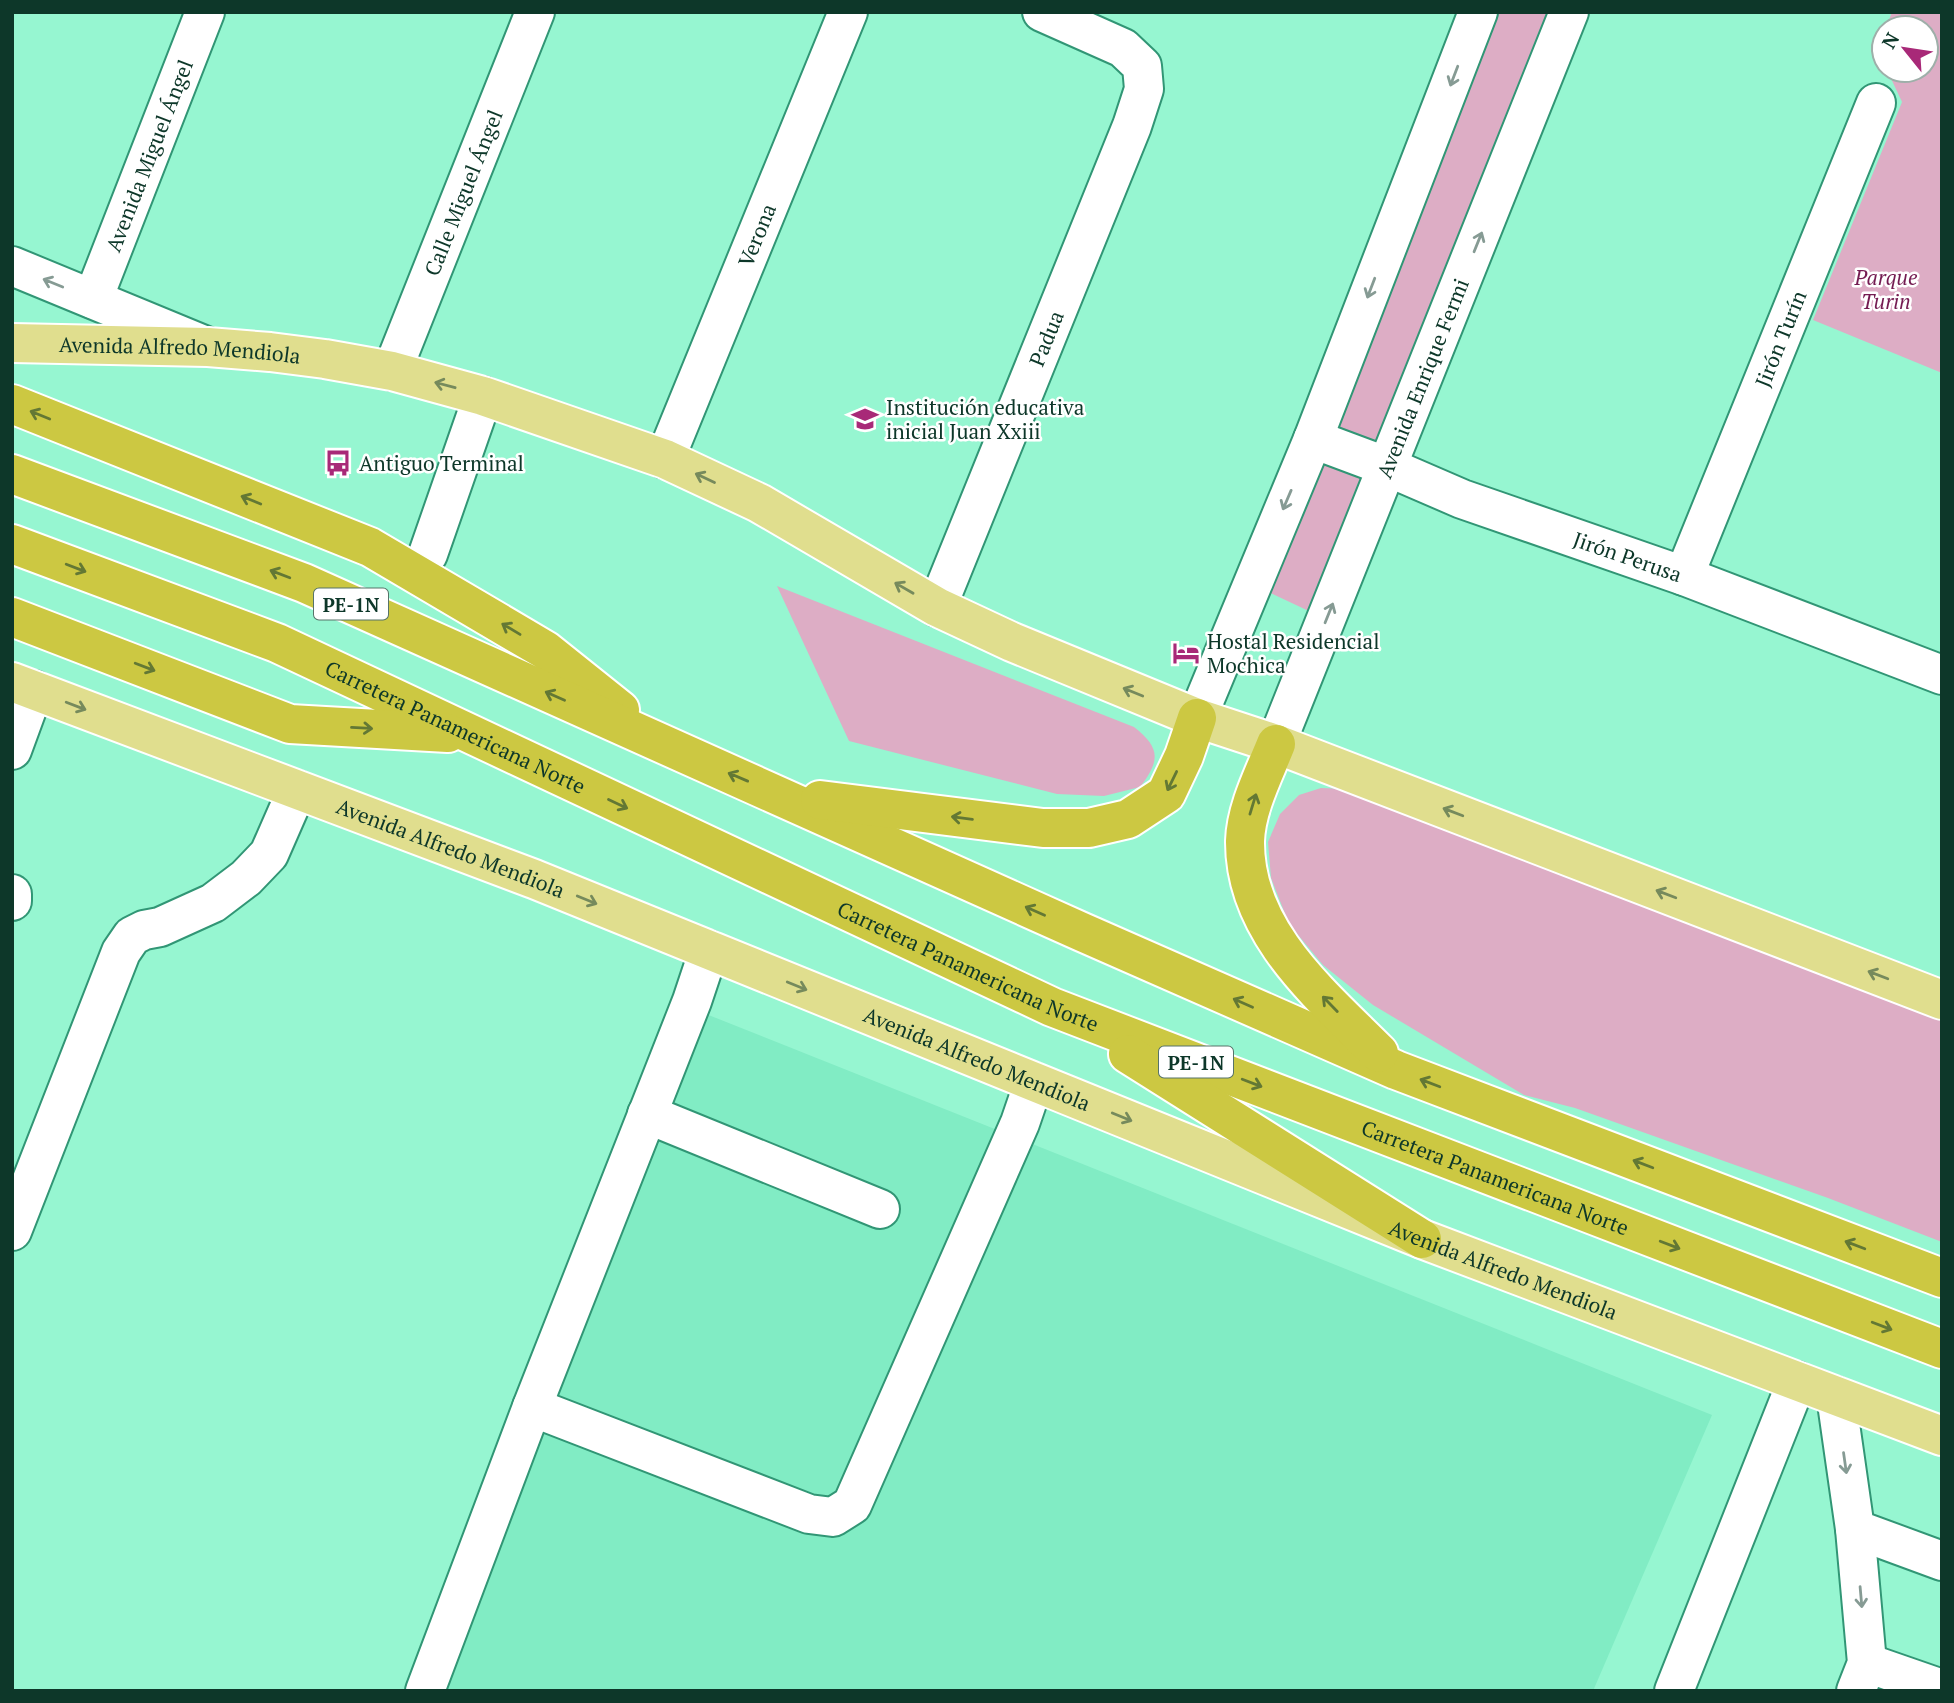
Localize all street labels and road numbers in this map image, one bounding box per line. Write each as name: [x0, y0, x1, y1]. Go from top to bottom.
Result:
street label: Avenida Miguel Ángel: [99, 55, 199, 256]
street label: Calle Miguel Ángel: [417, 105, 509, 280]
street label: Verona: [731, 199, 782, 271]
street label: Avenida Enrique Fermi: [1370, 274, 1475, 482]
street label: Jirón Turín: [1748, 286, 1813, 391]
street label: Padua: [1022, 306, 1070, 370]
street label: Avenida Alfredo Mendiola: [59, 330, 303, 370]
street label: Jirón Perusa: [1570, 525, 1686, 588]
road number: PE-1N: [314, 589, 388, 620]
street label: Carretera Panamericana Norte: [321, 654, 590, 800]
street label: Avenida Alfredo Mendiola: [333, 792, 569, 904]
street label: Carretera Panamericana Norte: [833, 894, 1103, 1038]
street label: Avenida Alfredo Mendiola: [860, 1000, 1095, 1117]
road number: PE-1N: [1159, 1046, 1233, 1078]
street label: Carretera Panamericana Norte: [1358, 1113, 1633, 1241]
street label: Avenida Alfredo Mendiola: [1385, 1213, 1622, 1326]

